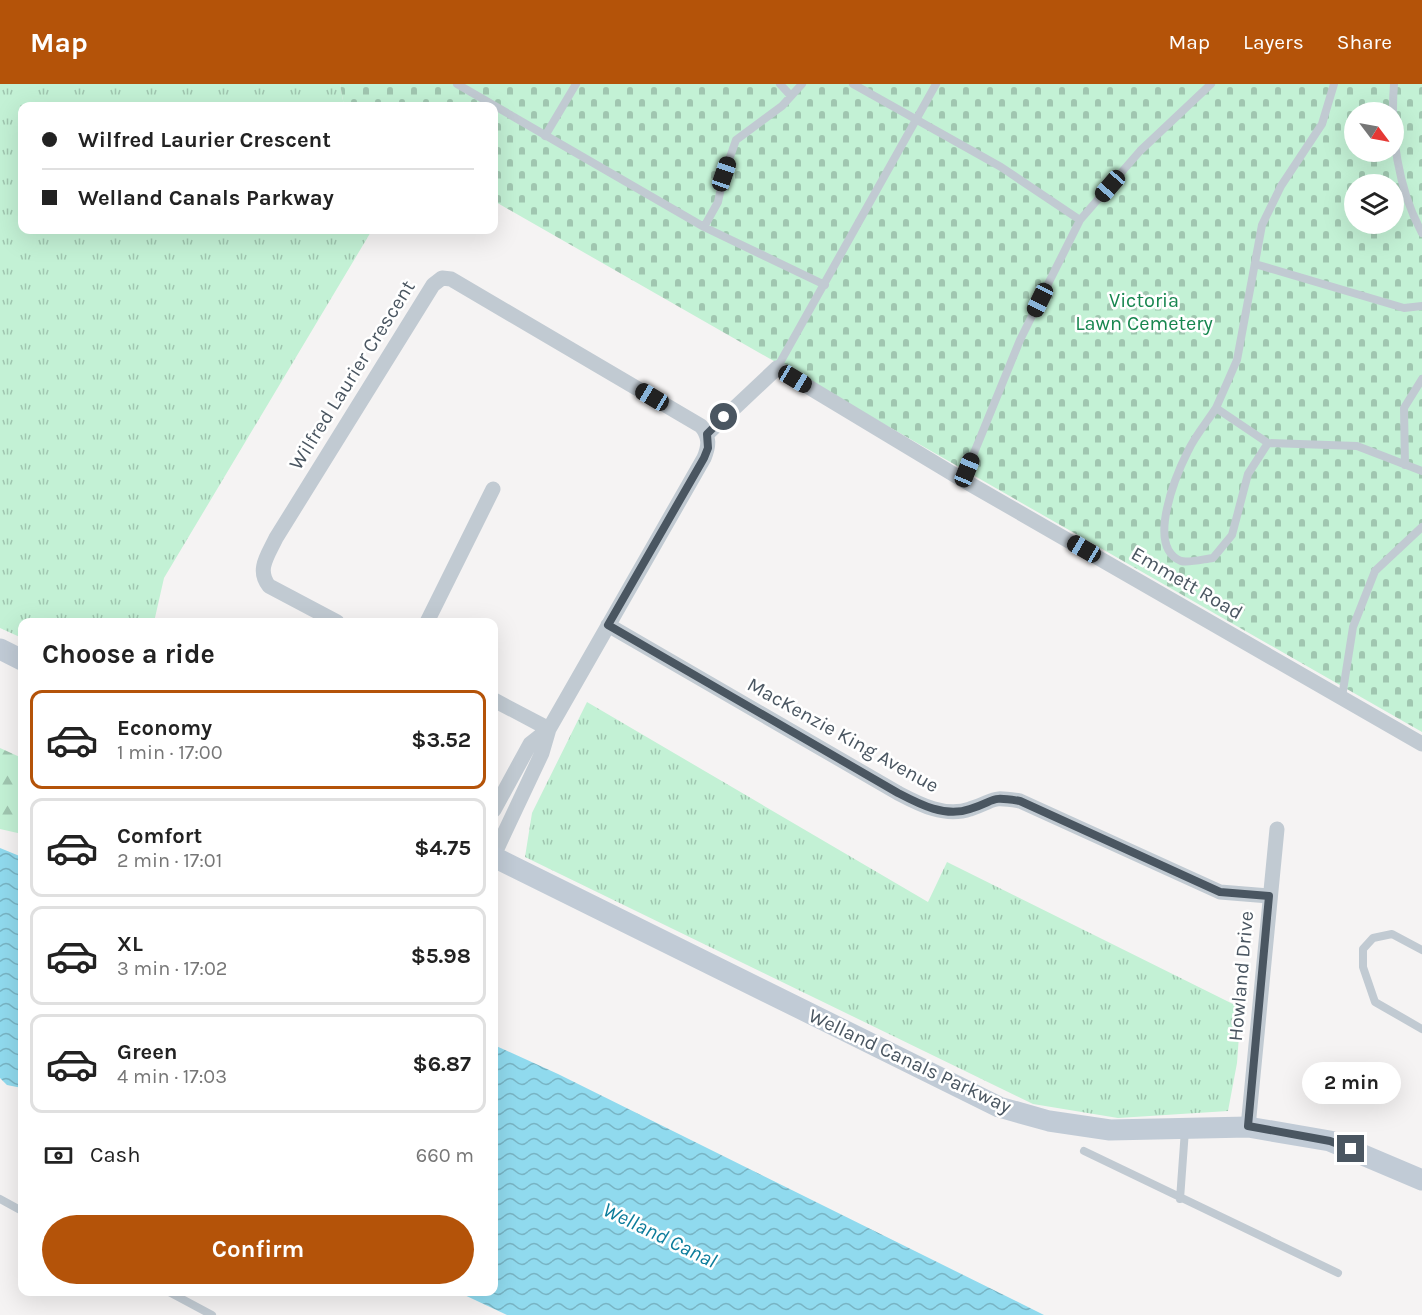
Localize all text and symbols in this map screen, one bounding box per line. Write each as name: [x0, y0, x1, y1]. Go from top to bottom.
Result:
text: Map: [30, 26, 88, 59]
text: Map: [1168, 30, 1210, 54]
text: Layers: [1243, 30, 1304, 54]
text: Share: [1337, 30, 1392, 54]
north arrow: [1344, 102, 1404, 162]
map controls: [1344, 102, 1404, 234]
text: Wilfred Laurier Crescent: [78, 127, 331, 153]
car: [710, 154, 738, 194]
car: [1091, 167, 1129, 205]
button: layers: [1344, 174, 1404, 234]
text: Welland Canals Parkway: [78, 185, 334, 211]
street label: Wilfred Laurier Crescent: [284, 276, 420, 474]
car: [1024, 280, 1056, 320]
park label: Victoria Lawn Cemetery: [1075, 289, 1213, 335]
car: [775, 362, 815, 396]
car: [632, 380, 672, 414]
route start: [710, 403, 737, 430]
car: [952, 450, 982, 490]
car: [1064, 532, 1104, 566]
street label: Emmett Road: [1127, 542, 1247, 624]
text: Choose a ride: [42, 638, 215, 670]
street label: MacKenzie King Avenue: [743, 673, 943, 797]
icon: car: [45, 713, 99, 767]
text: Economy: [117, 715, 212, 741]
text: $3.52: [411, 727, 471, 753]
text: 1 min · 17:00: [117, 741, 223, 764]
icon: car: [45, 821, 99, 875]
text: Comfort: [117, 823, 202, 849]
text: $4.75: [414, 835, 471, 861]
text: 2 min · 17:01: [117, 849, 222, 872]
street label: Howland Drive: [1224, 910, 1258, 1042]
icon: car: [45, 929, 99, 983]
text: XL: [117, 931, 143, 957]
text: $5.98: [411, 943, 471, 969]
text: 3 min · 17:02: [117, 957, 227, 980]
street label: Welland Canals Parkway: [805, 1004, 1015, 1118]
icon: car: [45, 1037, 99, 1091]
text: Green: [117, 1039, 178, 1065]
text: $6.87: [413, 1051, 471, 1077]
callout: 2 min: [1302, 1062, 1400, 1104]
text: 4 min · 17:03: [117, 1065, 227, 1088]
text: 2 min: [1324, 1071, 1379, 1094]
route end: [1337, 1135, 1364, 1162]
icon: cash: [42, 1139, 75, 1172]
text: Cash: [90, 1142, 140, 1168]
text: 660 m: [416, 1144, 474, 1167]
water label: Welland Canal: [599, 1197, 721, 1273]
button: Confirm: [42, 1215, 474, 1284]

